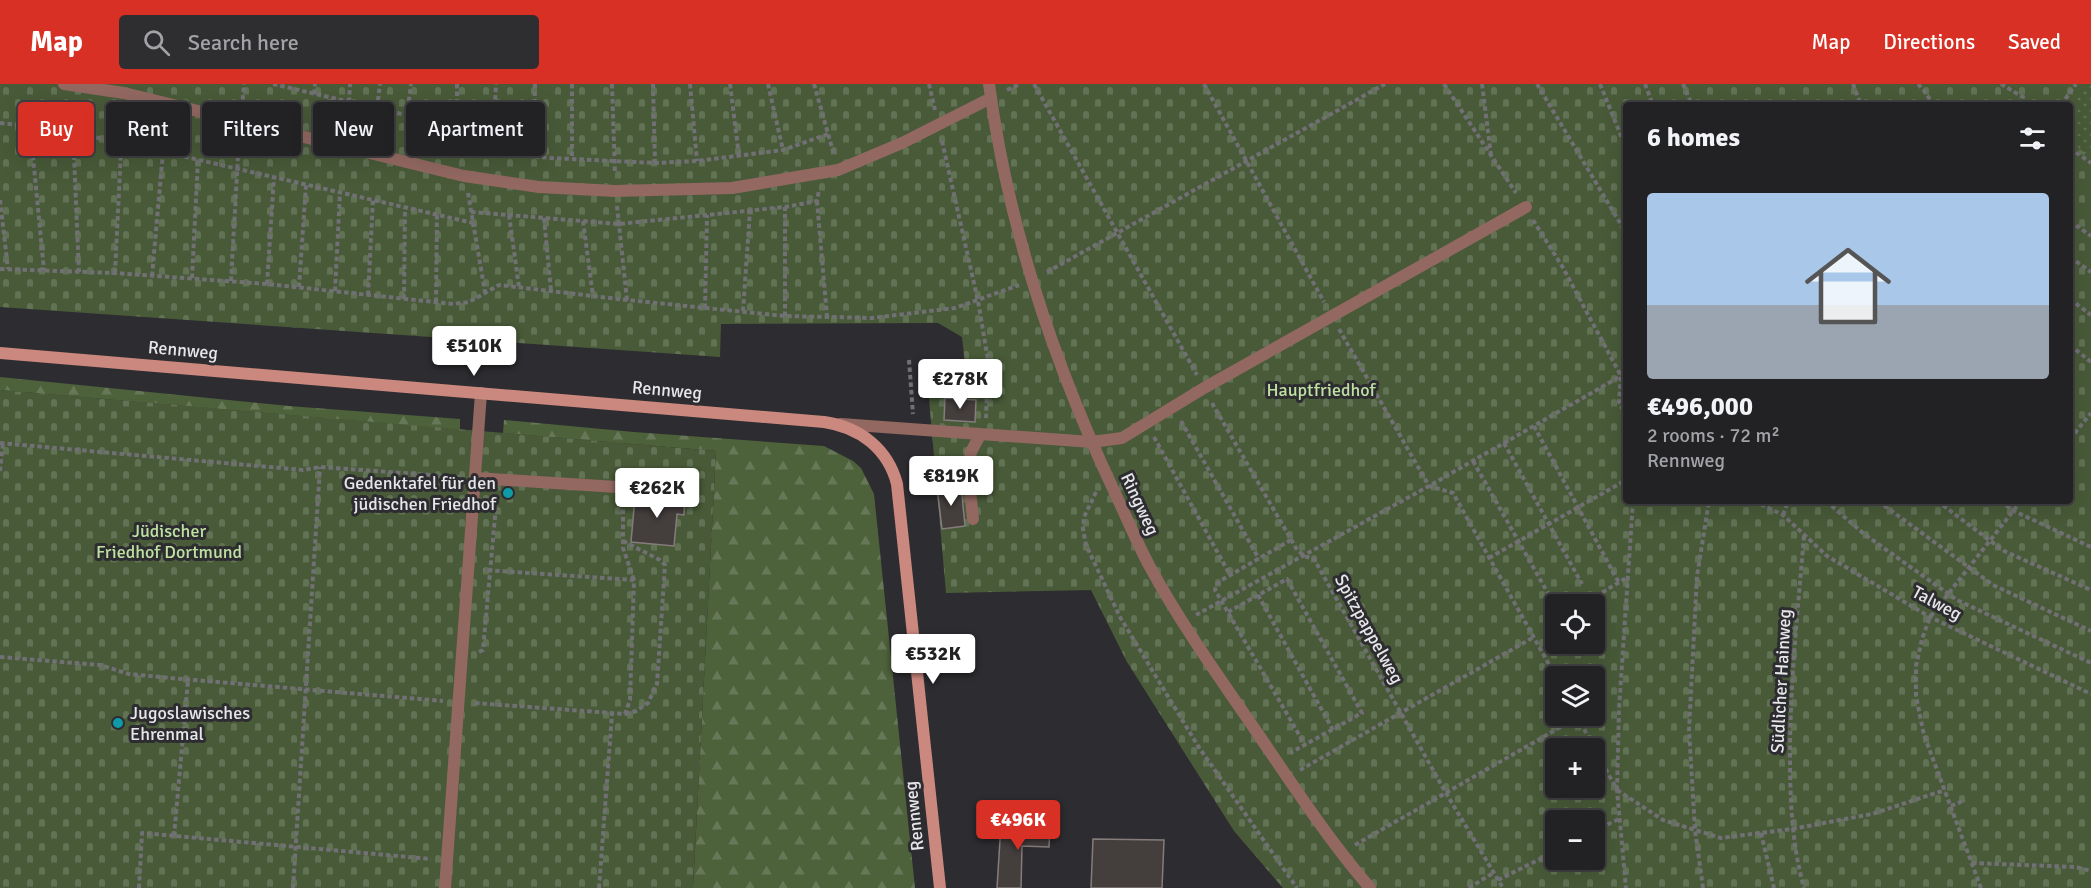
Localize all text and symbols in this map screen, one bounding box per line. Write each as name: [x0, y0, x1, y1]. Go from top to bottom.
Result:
search box: [119, 15, 539, 69]
text: Map: [30, 25, 83, 59]
icon: search: [140, 26, 173, 59]
text: Search here: [188, 29, 299, 56]
text: Map: [1812, 29, 1850, 55]
text: Directions: [1883, 29, 1975, 55]
text: Saved: [2008, 29, 2061, 55]
chip: Buy: [18, 102, 94, 156]
chip: Rent: [106, 102, 190, 156]
chip: Filters: [202, 102, 301, 156]
chip: New: [313, 102, 394, 156]
chip: Apartment: [406, 102, 545, 156]
text: 6 homes: [1647, 122, 1740, 154]
icon: filters: [2016, 122, 2049, 155]
icon: home: [1794, 232, 1902, 340]
pin: €510K: [432, 326, 516, 377]
text: €510K: [446, 333, 502, 358]
street label: Rennweg: [147, 336, 219, 364]
pin: €278K: [918, 359, 1002, 410]
text: €278K: [932, 366, 988, 391]
street label: Rennweg: [631, 376, 703, 404]
park label: Hauptfriedhof: [1266, 379, 1376, 401]
text: €496,000: [1647, 391, 1753, 423]
text: 2 rooms · 72 m²: [1647, 423, 1780, 448]
text: Rennweg: [1647, 448, 1725, 473]
pin: €819K: [909, 456, 993, 507]
text: €819K: [923, 463, 979, 488]
pin: €262K: [615, 468, 699, 519]
street label: Ringweg: [1116, 469, 1164, 539]
place label: Gedenktafel für den jüdischen Friedhof: [344, 472, 497, 515]
text: €262K: [629, 475, 685, 500]
marker: Gedenktafel für den jüdischen Friedhof: [501, 486, 515, 500]
park label: Jüdischer Friedhof Dortmund: [96, 520, 242, 563]
street label: Spitzpappelweg: [1330, 570, 1408, 688]
street label: Talweg: [1908, 581, 1966, 625]
map controls: [1545, 594, 1605, 870]
button: locate: [1545, 594, 1605, 654]
street label: Südlicher Hainweg: [1766, 608, 1796, 754]
pin: €532K: [891, 634, 975, 685]
text: €532K: [905, 641, 961, 666]
button: layers: [1545, 666, 1605, 726]
place label: Jugoslawisches Ehrenmal: [130, 702, 250, 745]
marker: Jugoslawisches Ehrenmal: [111, 716, 125, 730]
button: +: [1545, 738, 1605, 798]
street label: Rennweg: [899, 780, 929, 852]
pin: €496K: [976, 800, 1060, 851]
text: €496K: [990, 807, 1046, 832]
button: −: [1545, 810, 1605, 870]

